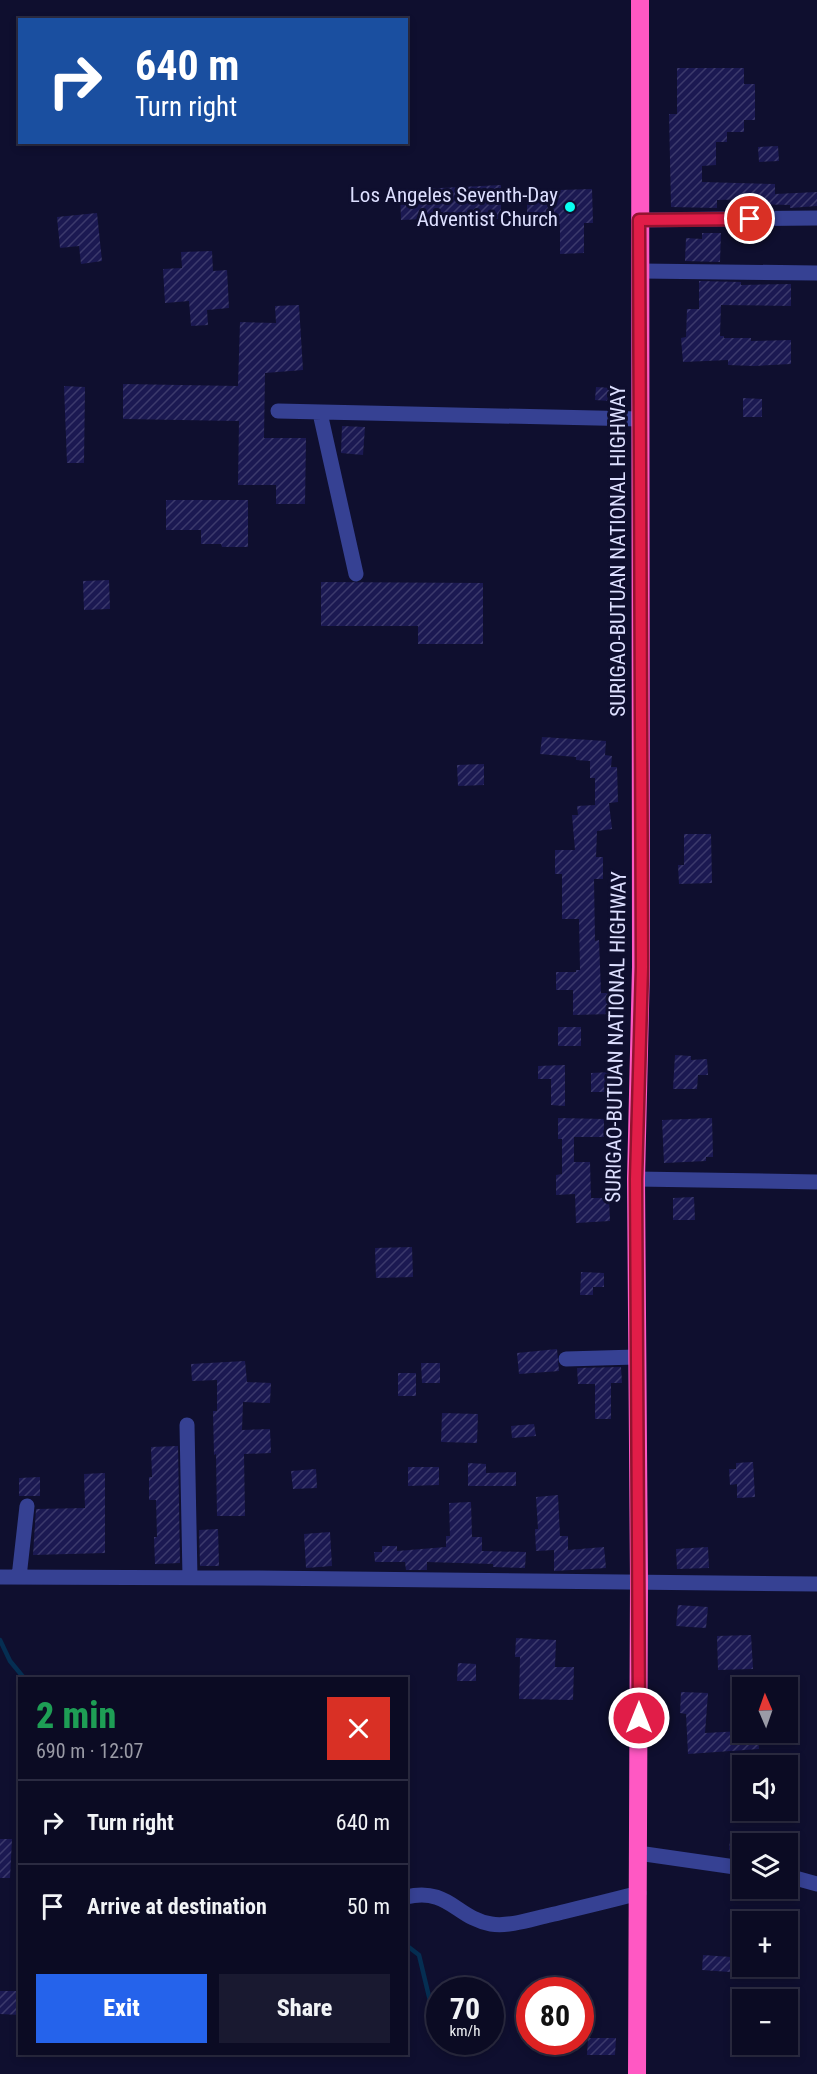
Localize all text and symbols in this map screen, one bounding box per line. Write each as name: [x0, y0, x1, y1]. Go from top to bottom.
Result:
text: 640 m: [135, 41, 240, 90]
icon: right: [36, 42, 114, 120]
text: Turn right: [135, 91, 237, 123]
place label: Los Angeles Seventh-Day Adventist Church: [350, 183, 558, 231]
pin: [724, 193, 775, 244]
marker: Los Angeles Seventh-Day Adventist Church: [563, 200, 577, 214]
icon: arrive: [733, 202, 766, 235]
street label: SURIGAO-BUTUAN NATIONAL HIGHWAY: [606, 385, 630, 717]
street label: SURIGAO-BUTUAN NATIONAL HIGHWAY: [601, 871, 631, 1203]
north arrow: [732, 1677, 798, 1743]
map controls: [732, 1677, 798, 2055]
position arrow: [607, 1686, 671, 1750]
text: 2 min: [36, 1695, 116, 1737]
button: close: [327, 1697, 390, 1760]
text: 690 m · 12:07: [36, 1739, 143, 1763]
button: sound: [732, 1755, 798, 1821]
icon: right: [36, 1806, 69, 1839]
text: Turn right: [87, 1810, 174, 1835]
text: 640 m: [336, 1810, 390, 1835]
button: layers: [732, 1833, 798, 1899]
icon: arrive: [36, 1890, 69, 1923]
text: Arrive at destination: [87, 1894, 267, 1919]
text: 50 m: [347, 1894, 390, 1919]
button: +: [732, 1911, 798, 1977]
button: Exit: [36, 1974, 207, 2043]
button: Share: [219, 1974, 390, 2043]
speed limit sign: 80: [516, 1977, 594, 2055]
button: −: [732, 1989, 798, 2055]
text: 70: [450, 1991, 480, 2026]
text: km/h: [450, 2022, 480, 2040]

